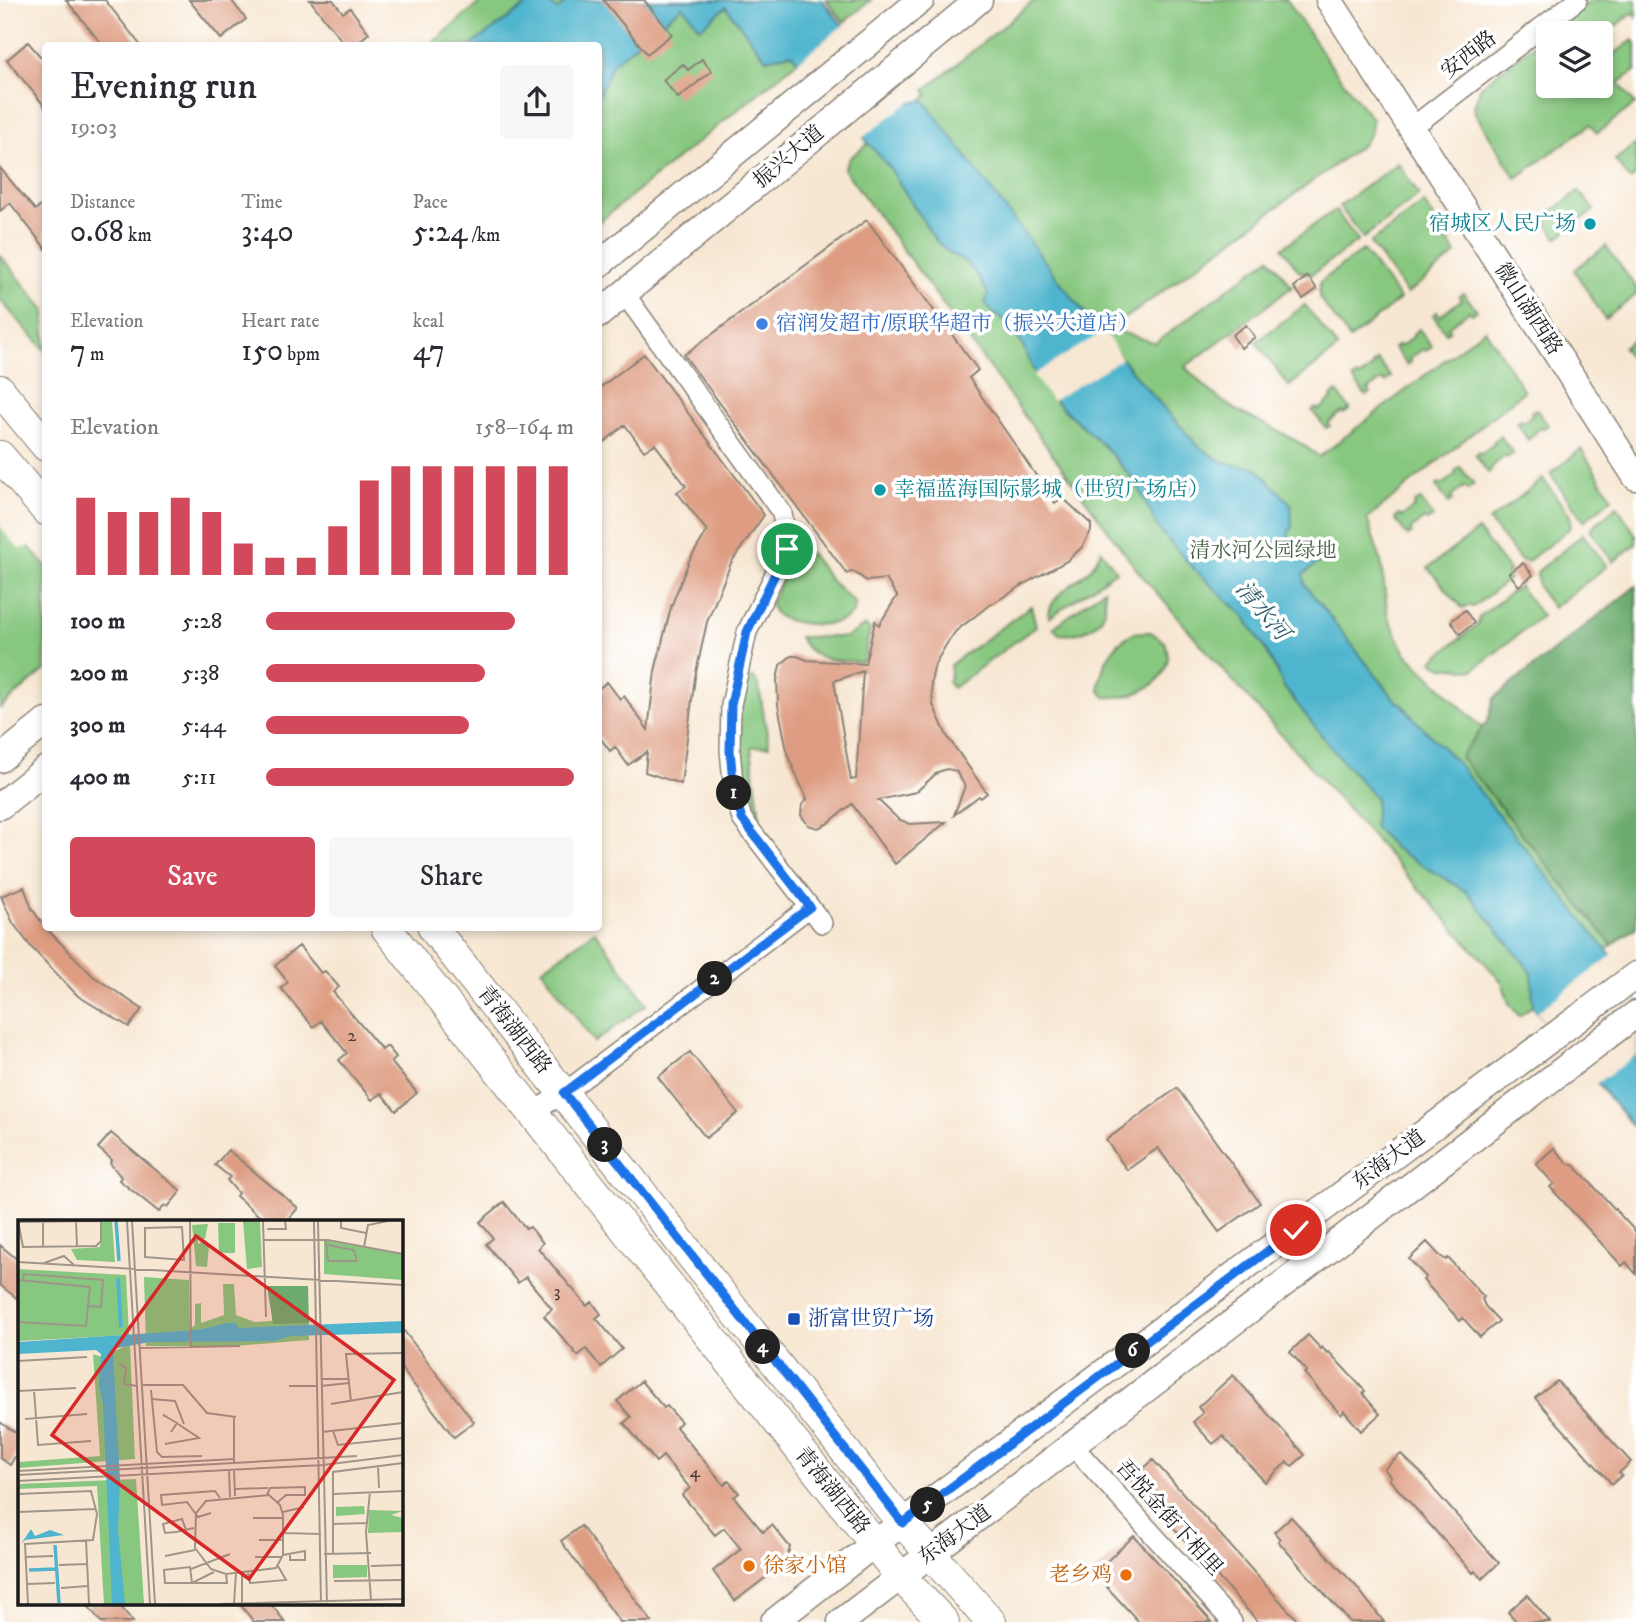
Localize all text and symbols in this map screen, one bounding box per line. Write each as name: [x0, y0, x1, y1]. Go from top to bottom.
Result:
map controls: [1536, 21, 1613, 98]
button: layers: [1536, 21, 1613, 98]
street label: 安西路: [1436, 25, 1502, 85]
text: Evening run: [70, 63, 257, 111]
button: share: [500, 65, 574, 139]
text: 19:03: [70, 113, 117, 142]
street label: 振兴大道: [748, 120, 830, 194]
text: Distance: [70, 191, 135, 214]
text: Time: [241, 191, 283, 214]
text: Pace: [413, 191, 448, 214]
place label: 宿城区人民广场: [1429, 211, 1576, 237]
text: 0.68: [70, 214, 124, 251]
text: 3:40: [241, 214, 294, 251]
text: 5:24: [413, 214, 467, 251]
marker: 宿城区人民广场: [1582, 216, 1598, 232]
text: km: [124, 224, 152, 247]
text: /km: [467, 224, 500, 247]
street label: 微山湖西路: [1489, 258, 1567, 360]
text: Elevation: [70, 310, 144, 333]
text: Heart rate: [241, 310, 319, 333]
text: kcal: [413, 310, 444, 333]
place label: 宿润发超市/原联华超市（振兴大道店）: [776, 311, 1139, 337]
marker: 宿润发超市/原联华超市（振兴大道店）: [754, 316, 770, 332]
text: 7: [70, 333, 86, 370]
text: 150: [241, 333, 283, 370]
text: 47: [413, 333, 445, 370]
text: m: [86, 343, 104, 366]
text: bpm: [283, 343, 320, 366]
text: Elevation: [70, 413, 159, 442]
text: 158–164 m: [475, 413, 574, 442]
place label: 幸福蓝海国际影城（世贸广场店）: [894, 477, 1209, 503]
marker: 幸福蓝海国际影城（世贸广场店）: [872, 482, 888, 498]
pin: [757, 519, 817, 579]
icon: arrive: [768, 530, 806, 568]
park label: 清水河公园绿地: [1190, 538, 1337, 564]
water label: 清水河: [1229, 575, 1298, 650]
text: 100 m: [70, 607, 125, 636]
text: 5:28: [182, 607, 222, 636]
text: 200 m: [70, 659, 128, 688]
text: 5:38: [182, 659, 220, 688]
text: 300 m: [70, 711, 126, 740]
text: 5:44: [182, 711, 226, 740]
text: 400 m: [70, 763, 130, 792]
text: 5:11: [182, 763, 216, 792]
pin: 1: [716, 776, 752, 810]
text: 1: [730, 781, 737, 804]
button: Save: [70, 837, 315, 917]
button: Share: [329, 837, 574, 917]
pin: 2: [698, 962, 732, 996]
text: 2: [710, 967, 719, 990]
street label: 青海湖西路: [471, 981, 557, 1079]
house number: 2: [348, 1025, 357, 1047]
street label: 东海大道: [1348, 1124, 1430, 1196]
pin: 3: [588, 1128, 622, 1162]
text: 3: [601, 1133, 608, 1156]
pin: [1266, 1200, 1326, 1260]
icon: check: [1277, 1211, 1315, 1249]
inset map: [18, 1220, 402, 1604]
house number: 3: [554, 1281, 560, 1303]
place label: 浙富世贸广场: [808, 1306, 934, 1332]
marker: 浙富世贸广场: [786, 1311, 802, 1327]
pin: 4: [746, 1330, 780, 1364]
pin: 6: [1116, 1334, 1150, 1368]
text: 4: [757, 1335, 768, 1358]
text: 6: [1128, 1339, 1137, 1362]
street label: 青海湖西路: [789, 1442, 875, 1540]
street label: 吾悦金街下相里: [1110, 1455, 1228, 1581]
house number: 4: [690, 1461, 701, 1483]
pin: 5: [911, 1488, 946, 1522]
text: 5: [923, 1493, 932, 1516]
street label: 东海大道: [914, 1499, 996, 1571]
place label: 徐家小馆: [763, 1553, 847, 1579]
marker: 徐家小馆: [741, 1558, 757, 1574]
place label: 老乡鸡: [1049, 1562, 1112, 1588]
marker: 老乡鸡: [1118, 1567, 1134, 1583]

